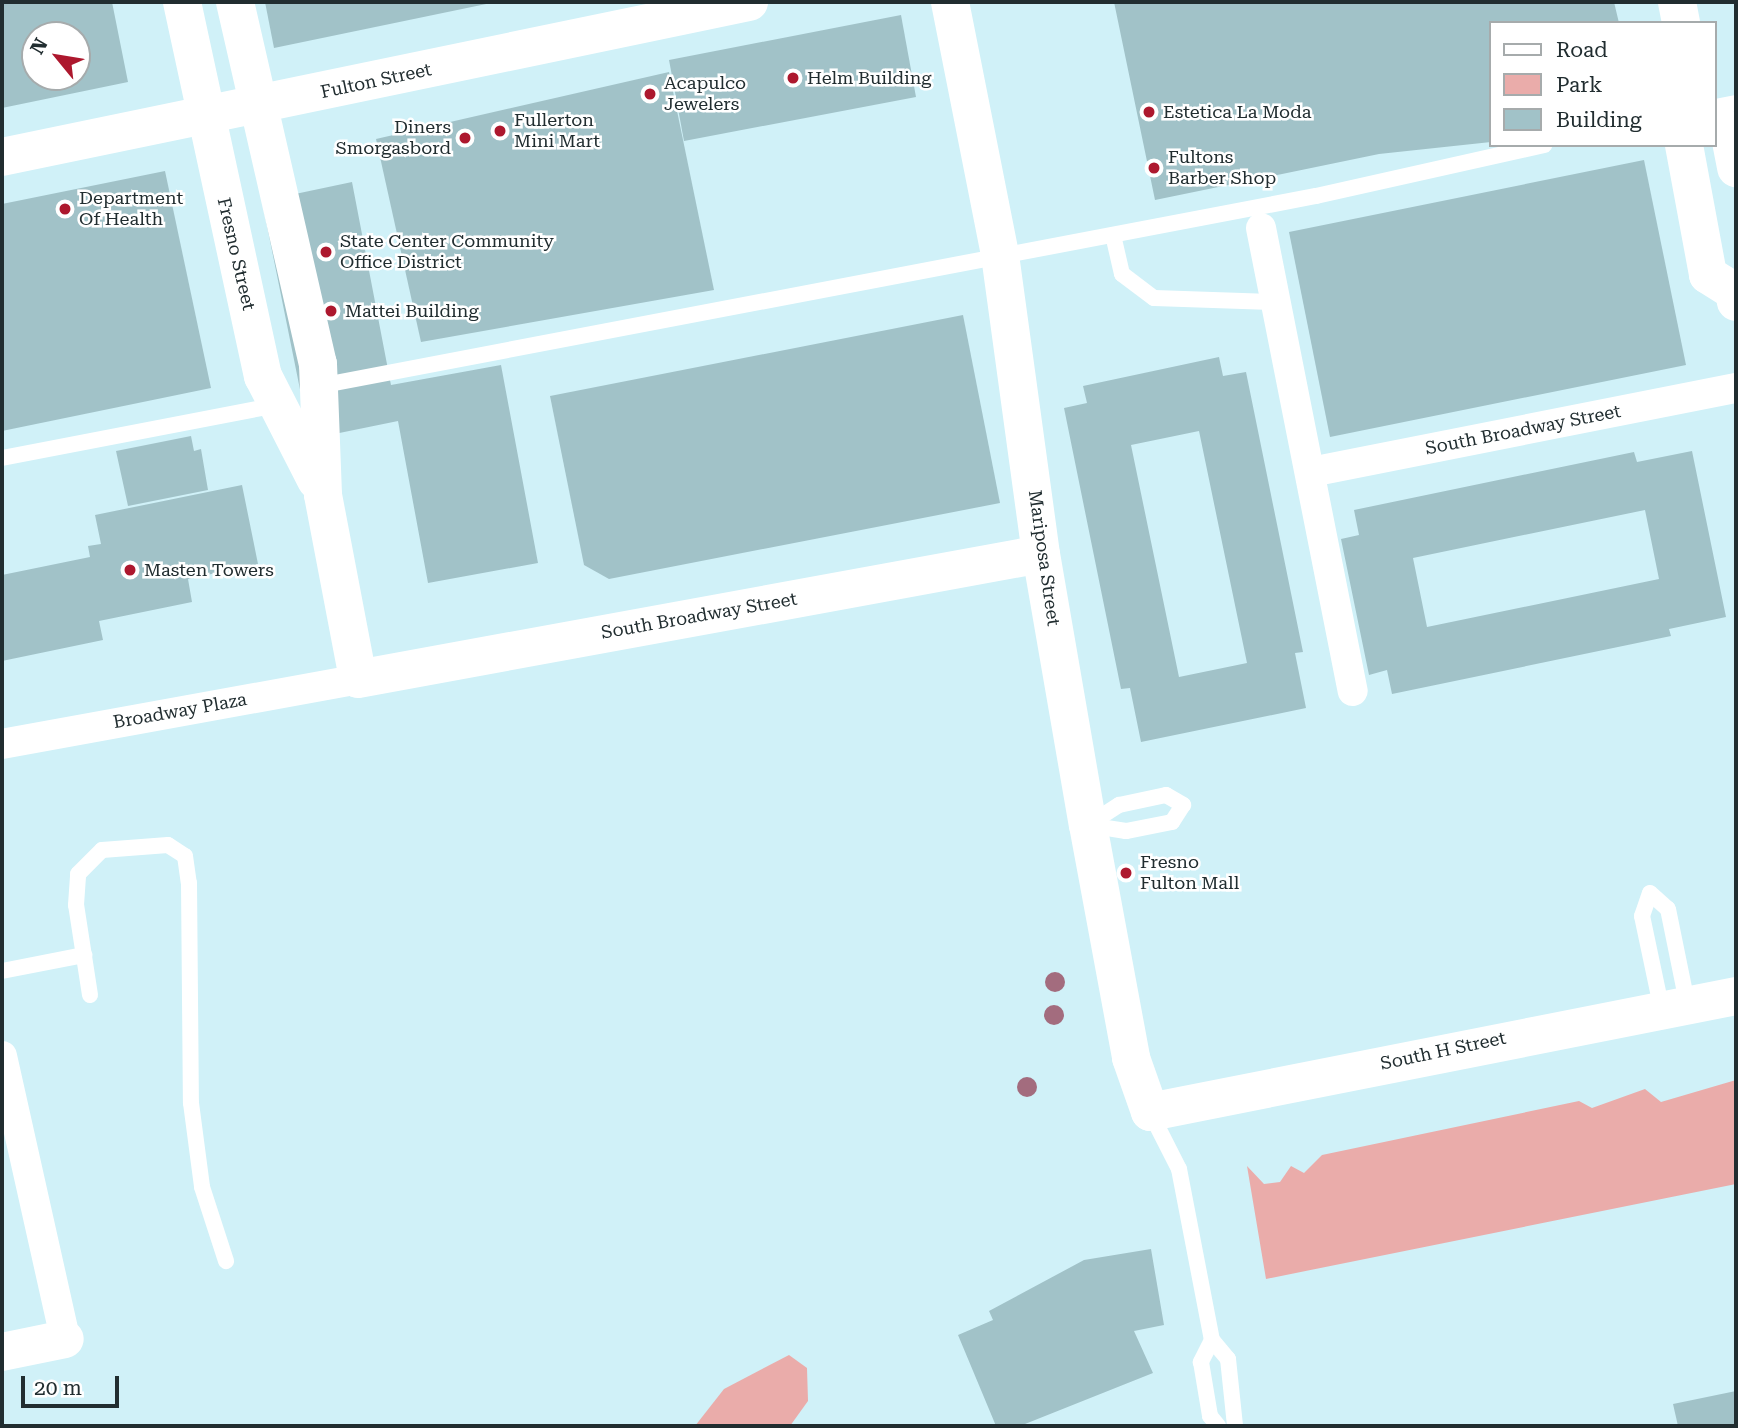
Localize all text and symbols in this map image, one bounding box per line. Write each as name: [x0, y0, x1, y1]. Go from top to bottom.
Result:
north arrow: [21, 21, 91, 91]
legend: [1490, 21, 1717, 147]
text: N: [25, 34, 53, 58]
text: Road: [1556, 38, 1608, 62]
street label: Fulton Street: [319, 59, 433, 103]
place label: Helm Building: [807, 67, 932, 89]
marker: Helm Building: [785, 70, 801, 86]
place label: Acapulco Jewelers: [664, 73, 746, 116]
text: Park: [1556, 73, 1602, 97]
marker: Acapulco Jewelers: [642, 86, 658, 102]
place label: Estetica La Moda: [1163, 101, 1311, 123]
marker: Estetica La Moda: [1141, 104, 1157, 120]
text: Building: [1556, 108, 1642, 132]
place label: Fullerton Mini Mart: [514, 110, 600, 152]
place label: Diners Smorgasbord: [336, 117, 451, 160]
marker: Fullerton Mini Mart: [492, 123, 508, 139]
marker: Diners Smorgasbord: [457, 130, 473, 146]
place label: Fultons Barber Shop: [1168, 147, 1276, 190]
marker: Fultons Barber Shop: [1146, 160, 1162, 176]
place label: Department Of Health: [79, 188, 183, 230]
street label: Fresno Street: [213, 195, 259, 313]
marker: Department Of Health: [57, 201, 73, 217]
place label: State Center Community Office District: [340, 231, 554, 274]
marker: State Center Community Office District: [318, 244, 334, 260]
place label: Mattei Building: [345, 300, 479, 322]
marker: Mattei Building: [323, 303, 339, 319]
street label: South Broadway Street: [1423, 400, 1623, 460]
street label: Mariposa Street: [1024, 489, 1064, 627]
place label: Masten Towers: [144, 559, 274, 581]
marker: Masten Towers: [122, 562, 138, 578]
street label: South Broadway Street: [599, 588, 799, 644]
street label: Broadway Plaza: [111, 689, 249, 733]
place label: Fresno Fulton Mall: [1140, 852, 1239, 894]
marker: Fresno Fulton Mall: [1118, 865, 1134, 881]
street label: South H Street: [1378, 1027, 1508, 1075]
scale bar: [24, 1362, 122, 1406]
text: 20 m: [34, 1376, 82, 1400]

